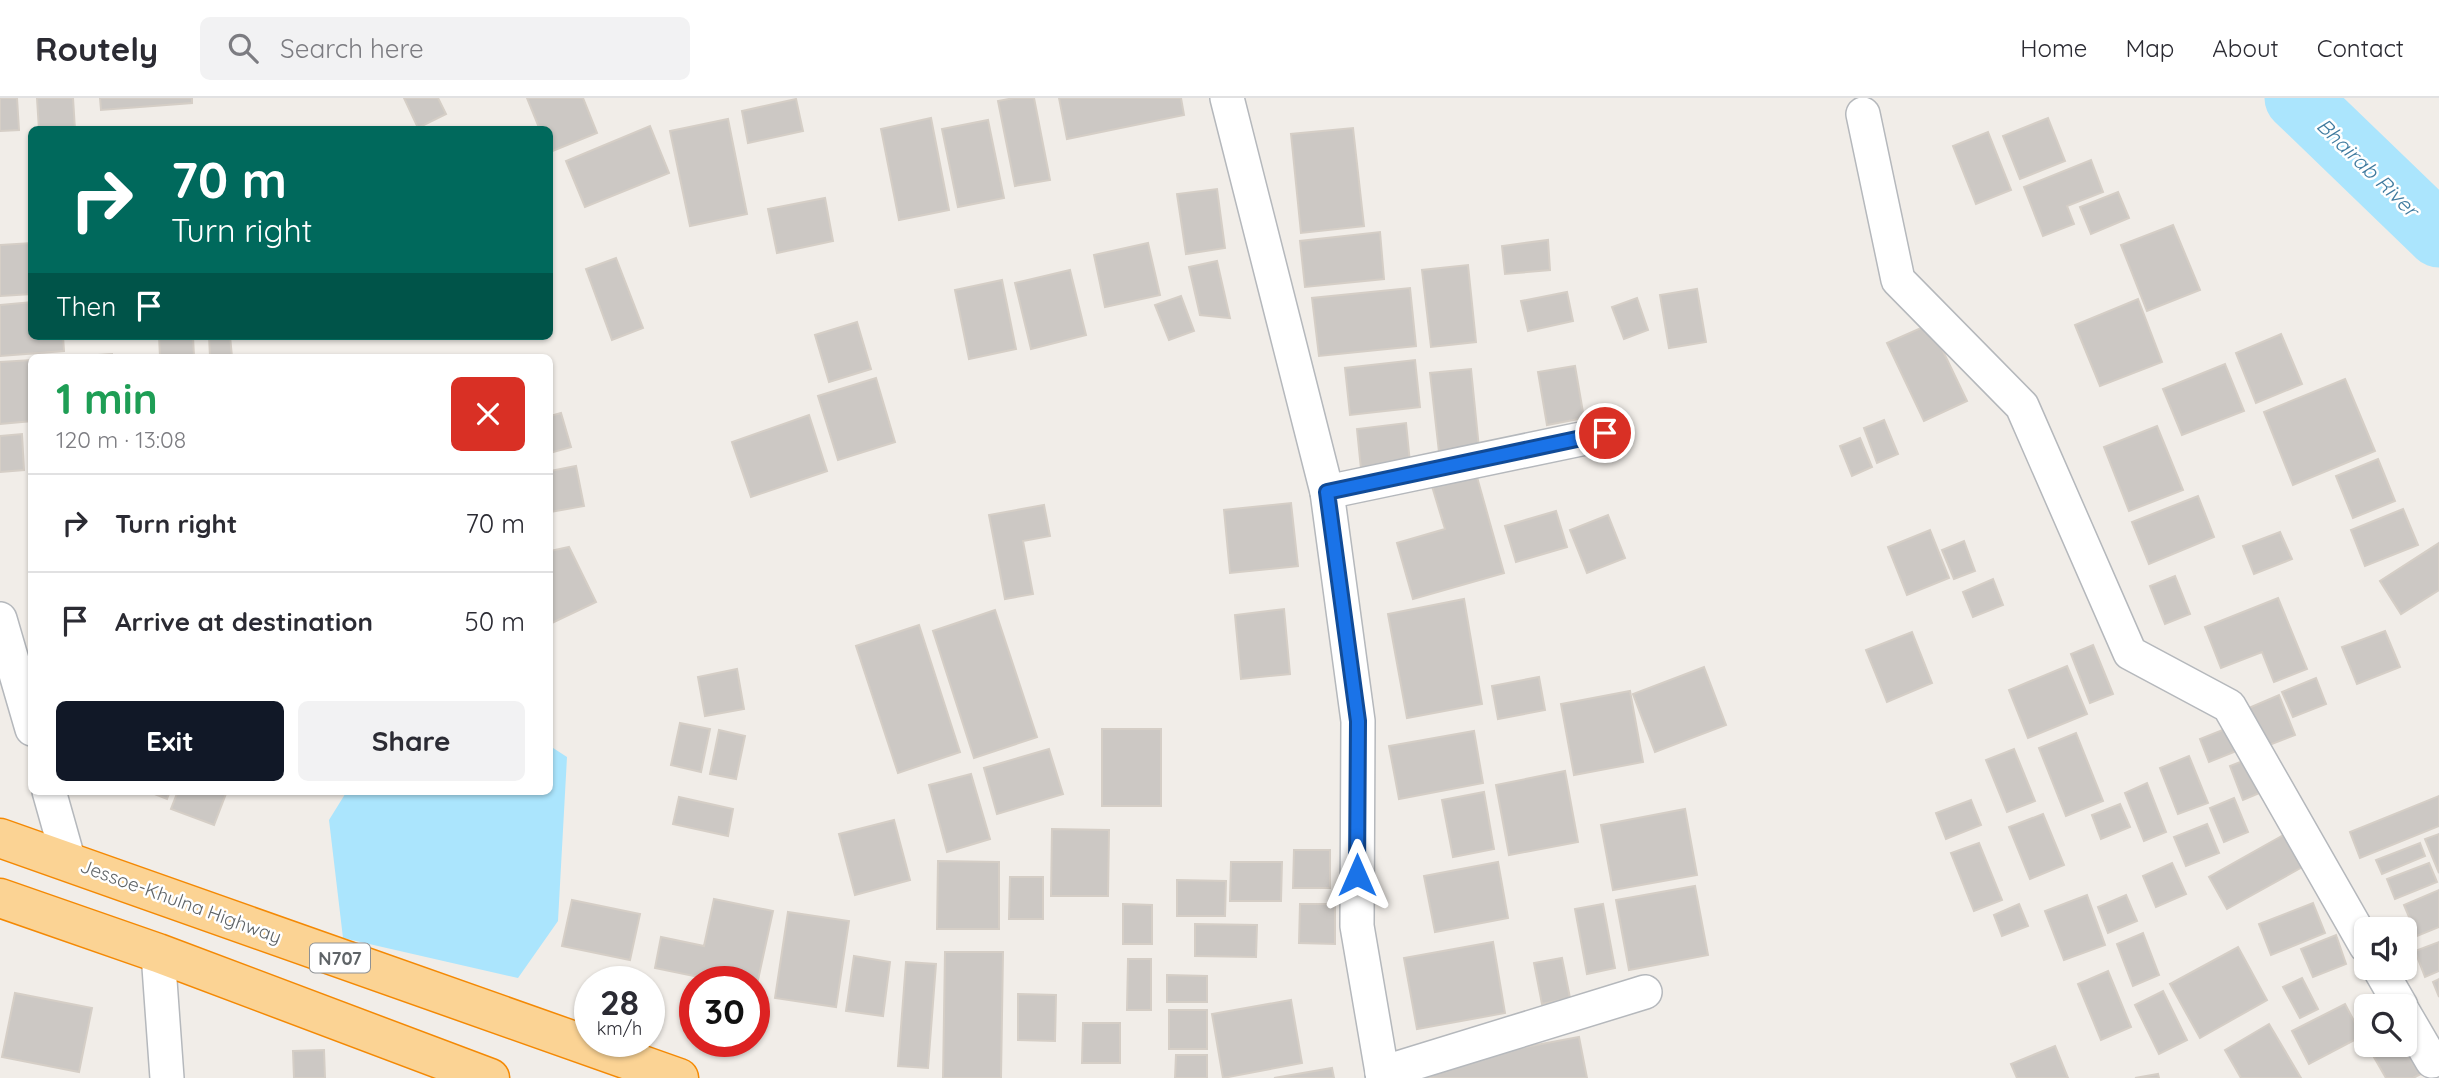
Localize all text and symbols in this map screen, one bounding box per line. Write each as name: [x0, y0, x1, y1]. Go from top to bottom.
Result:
search box: [200, 17, 690, 80]
text: Routely: [35, 28, 158, 69]
icon: search: [224, 29, 262, 67]
text: Search here: [280, 32, 424, 65]
text: Home: [2020, 33, 2087, 63]
text: Map: [2125, 33, 2174, 63]
text: About: [2212, 33, 2279, 63]
text: Contact: [2317, 33, 2404, 63]
water label: Bhairab River: [2312, 112, 2426, 224]
text: 70 m: [171, 149, 287, 210]
icon: right: [56, 154, 147, 245]
text: Turn right: [171, 210, 312, 250]
icon: arrive: [130, 287, 168, 325]
text: Then: [56, 290, 116, 323]
text: 1 min: [56, 372, 158, 425]
button: close: [451, 377, 525, 451]
pin: [1575, 403, 1635, 463]
icon: arrive: [1586, 414, 1624, 452]
text: 120 m · 13:08: [56, 425, 186, 454]
icon: right: [56, 504, 94, 542]
text: Turn right: [115, 507, 237, 540]
text: 70 m: [465, 507, 525, 540]
icon: arrive: [56, 602, 94, 640]
text: Arrive at destination: [115, 605, 373, 638]
text: 50 m: [465, 605, 525, 638]
button: Exit: [56, 701, 284, 781]
button: Share: [298, 701, 525, 781]
position arrow: [1320, 838, 1394, 912]
street label: Jessoe-Khulna Highway: [77, 853, 285, 949]
map controls: [2354, 917, 2417, 1057]
button: sound: [2354, 917, 2417, 980]
road number: N707: [310, 944, 370, 972]
speed limit sign: 30: [679, 966, 770, 1057]
text: 28: [600, 980, 639, 1024]
button: search: [2354, 994, 2417, 1057]
text: km/h: [597, 1017, 642, 1040]

